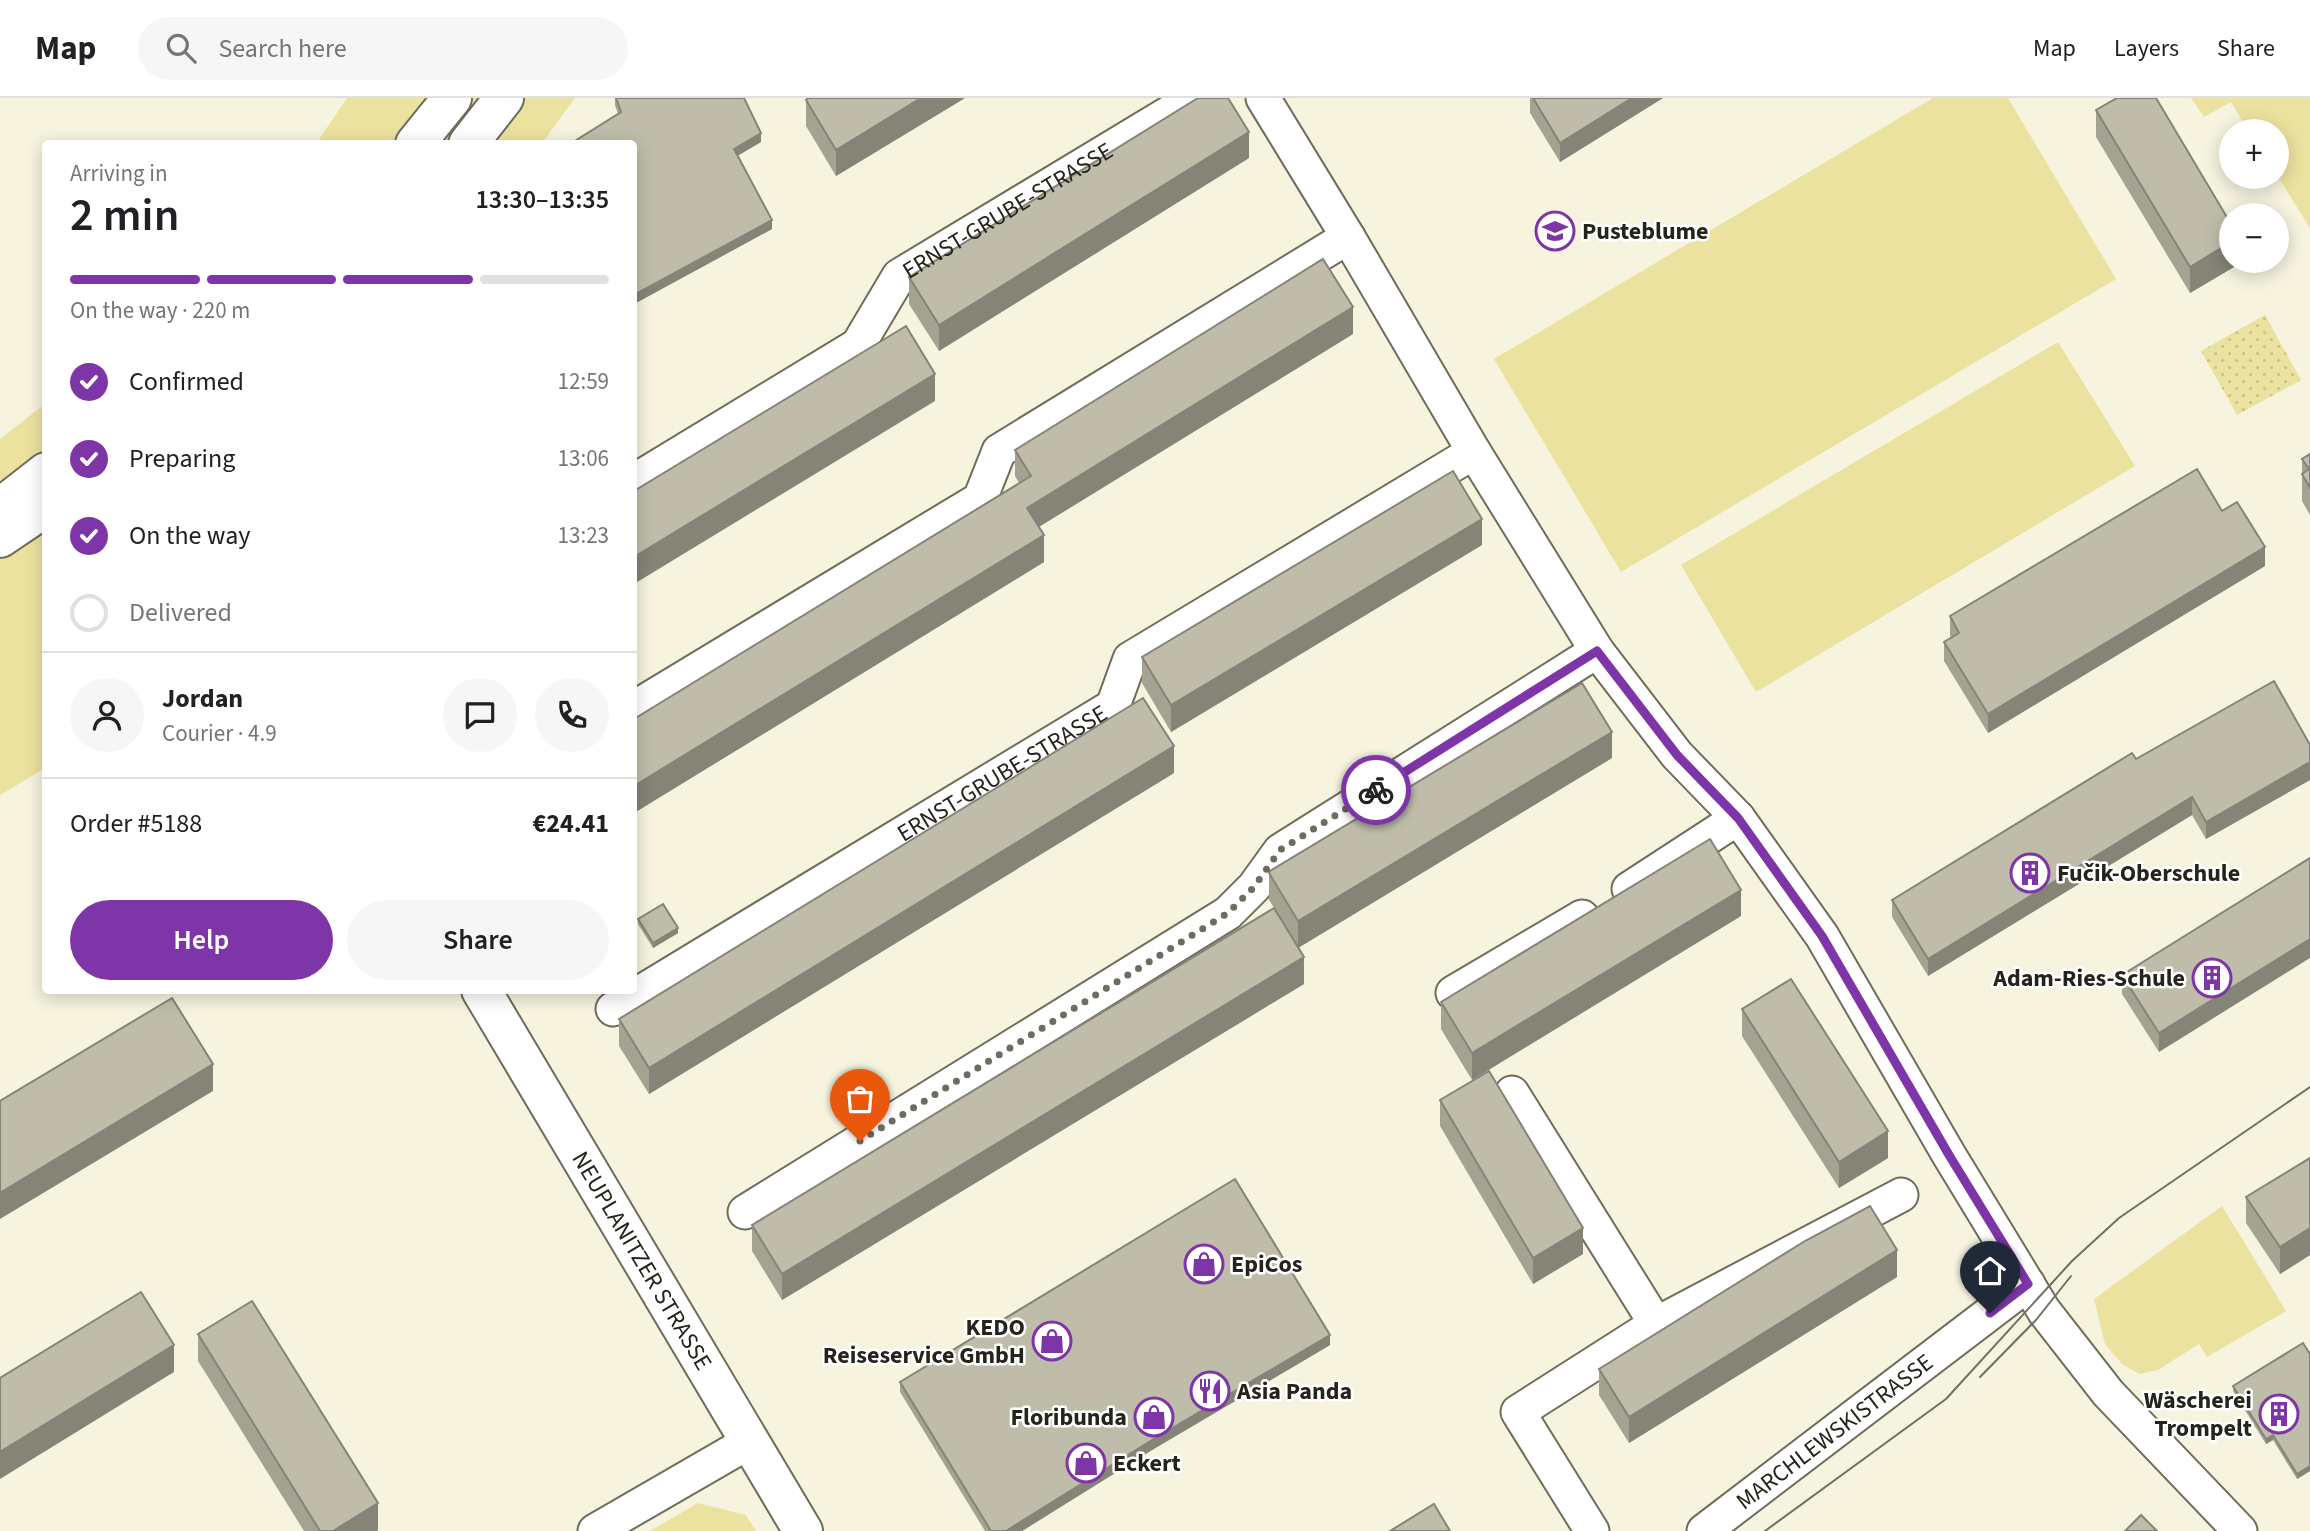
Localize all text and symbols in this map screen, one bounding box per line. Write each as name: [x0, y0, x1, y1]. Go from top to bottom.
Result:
search box: [138, 17, 628, 80]
text: Map: [35, 25, 96, 72]
icon: search: [162, 29, 200, 67]
text: Search here: [218, 30, 347, 67]
text: Map: [2033, 31, 2076, 66]
text: Layers: [2114, 31, 2179, 66]
text: Share: [2217, 31, 2275, 66]
map controls: [2219, 119, 2289, 273]
button: +: [2219, 119, 2289, 189]
street label: ERNST-GRUBE-STRASSE: [896, 134, 1120, 288]
text: Arriving in: [70, 157, 168, 190]
text: 13:30–13:35: [476, 181, 609, 218]
text: 2 min: [70, 183, 179, 248]
button: −: [2219, 203, 2289, 273]
school or university icon: Pusteblume: [1534, 210, 1576, 252]
place label: Pusteblume: [1582, 214, 1709, 249]
text: On the way · 220 m: [70, 294, 250, 327]
icon: check: [70, 363, 108, 401]
text: Confirmed: [129, 363, 244, 400]
text: 12:59: [558, 365, 609, 398]
icon: check: [70, 440, 108, 478]
text: Preparing: [129, 440, 235, 477]
text: 13:06: [558, 442, 609, 475]
icon: check: [70, 517, 108, 555]
text: On the way: [129, 517, 250, 554]
text: 13:23: [558, 519, 609, 552]
text: Delivered: [129, 594, 232, 631]
button: person: [70, 678, 144, 752]
button: chat: [443, 678, 517, 752]
button: phone: [535, 678, 609, 752]
text: Jordan: [162, 680, 243, 717]
street label: ERNST-GRUBE-STRASSE: [891, 696, 1114, 851]
text: Courier · 4.9: [162, 717, 277, 750]
courier: [1341, 755, 1411, 825]
icon: bike: [1357, 771, 1395, 809]
text: Order #5188: [70, 805, 202, 842]
text: €24.41: [533, 805, 609, 842]
building icon: Fučik-Oberschule: [2009, 852, 2051, 894]
place label: Fučik-Oberschule: [2057, 856, 2240, 891]
button: Help: [70, 900, 333, 980]
button: Share: [347, 900, 609, 980]
building icon: Adam-Ries-Schule: [2191, 957, 2233, 999]
place label: Adam-Ries-Schule: [1992, 961, 2185, 996]
pin: [830, 1069, 890, 1141]
icon: bag: [841, 1080, 879, 1118]
street label: NEUPLANITZER STRASSE: [563, 1145, 720, 1377]
pin: [1960, 1241, 2020, 1313]
shop icon: EpiCos: [1183, 1243, 1225, 1285]
place label: EpiCos: [1231, 1247, 1302, 1282]
icon: home: [1971, 1252, 2009, 1290]
place label: KEDO Reiseservice GmbH: [823, 1310, 1025, 1373]
shop icon: KEDO Reiseservice GmbH: [1031, 1320, 1073, 1362]
street label: MARCHLEWSKISTRASSE: [1729, 1345, 1941, 1518]
restaurant icon: Asia Panda: [1189, 1370, 1231, 1412]
place label: Asia Panda: [1236, 1374, 1352, 1409]
place label: Wäscherei Trompelt: [2144, 1383, 2252, 1446]
building icon: Wäscherei Trompelt: [2258, 1393, 2300, 1435]
shop icon: Floribunda: [1133, 1396, 1175, 1438]
place label: Floribunda: [1011, 1400, 1127, 1435]
shop icon: Eckert: [1065, 1442, 1107, 1484]
place label: Eckert: [1113, 1446, 1181, 1481]

